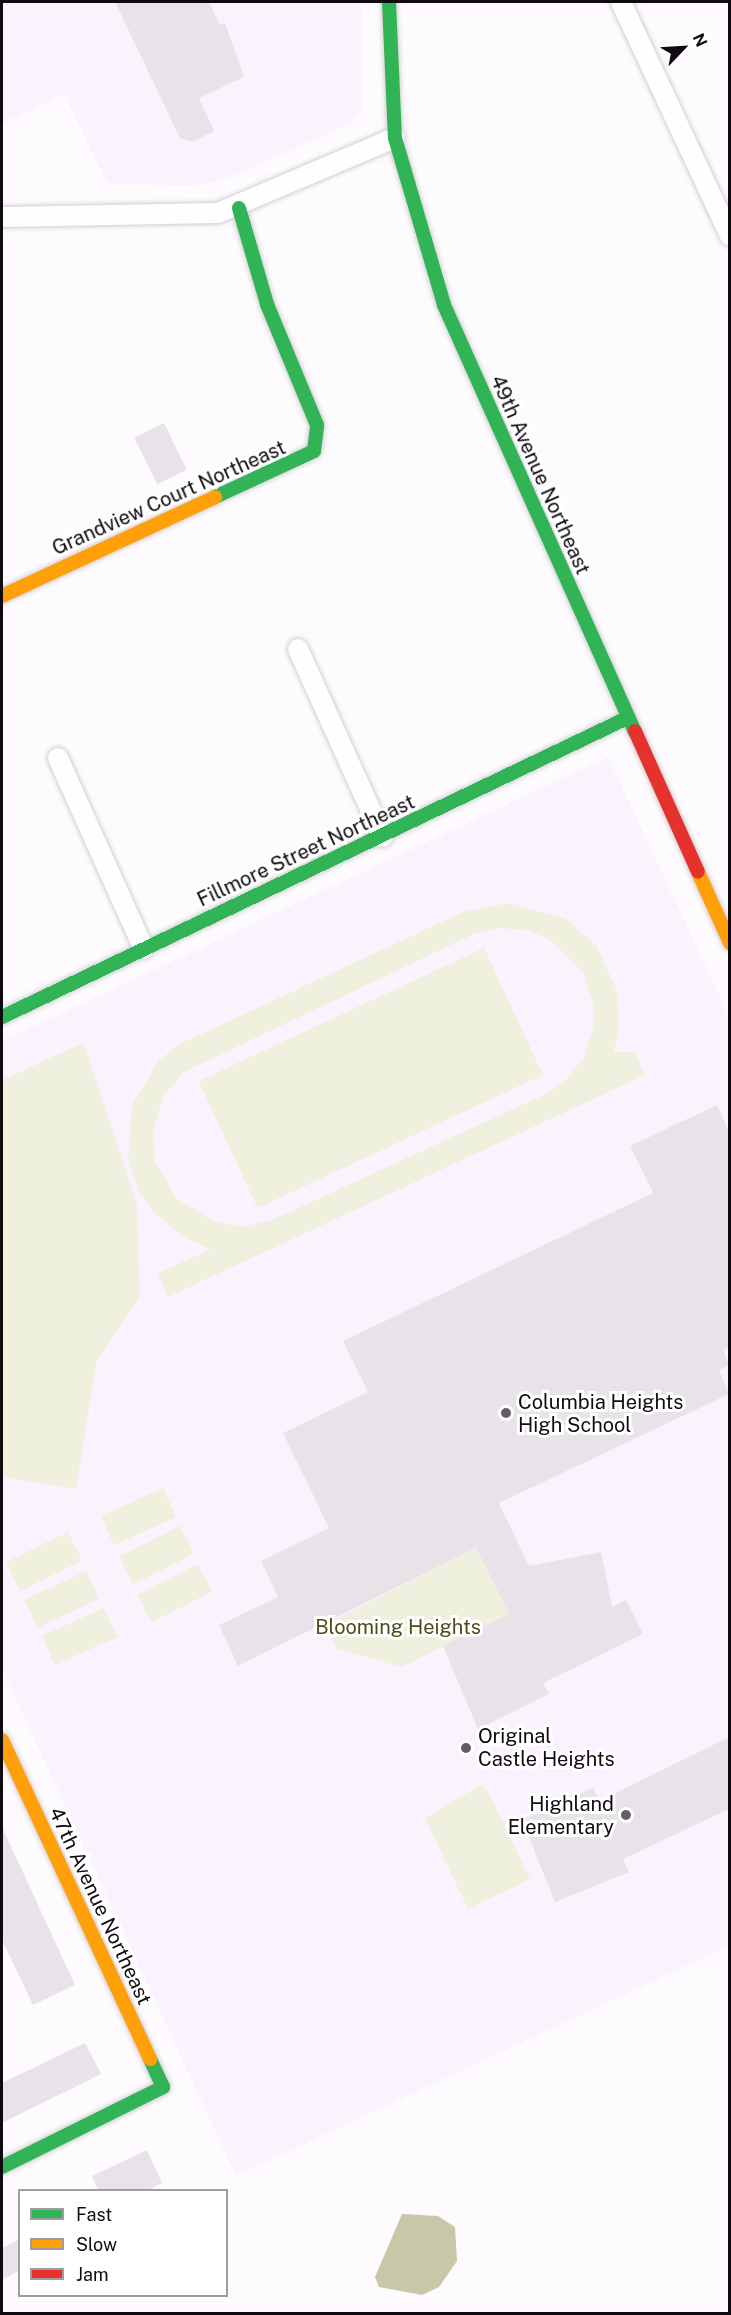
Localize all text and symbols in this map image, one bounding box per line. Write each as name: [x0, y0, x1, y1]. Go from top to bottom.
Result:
north arrow: [653, 18, 713, 78]
text: N: [689, 30, 711, 50]
street label: 49th Avenue Northeast: [485, 372, 595, 578]
street label: Grandview Court Northeast: [48, 436, 290, 560]
street label: Fillmore Street Northeast: [193, 790, 419, 912]
place label: Columbia Heights High School: [518, 1390, 683, 1437]
marker: Columbia Heights High School: [499, 1406, 513, 1420]
park label: Blooming Heights: [315, 1615, 481, 1639]
place label: Original Castle Heights: [478, 1724, 615, 1771]
marker: Original Castle Heights: [459, 1741, 473, 1755]
place label: Highland Elementary: [508, 1792, 614, 1839]
street label: 47th Avenue Northeast: [44, 1803, 156, 2009]
marker: Highland Elementary: [619, 1808, 633, 1822]
legend: [18, 2189, 228, 2297]
text: Fast: [76, 2204, 112, 2225]
text: Slow: [76, 2234, 117, 2255]
text: Jam: [76, 2264, 109, 2285]

